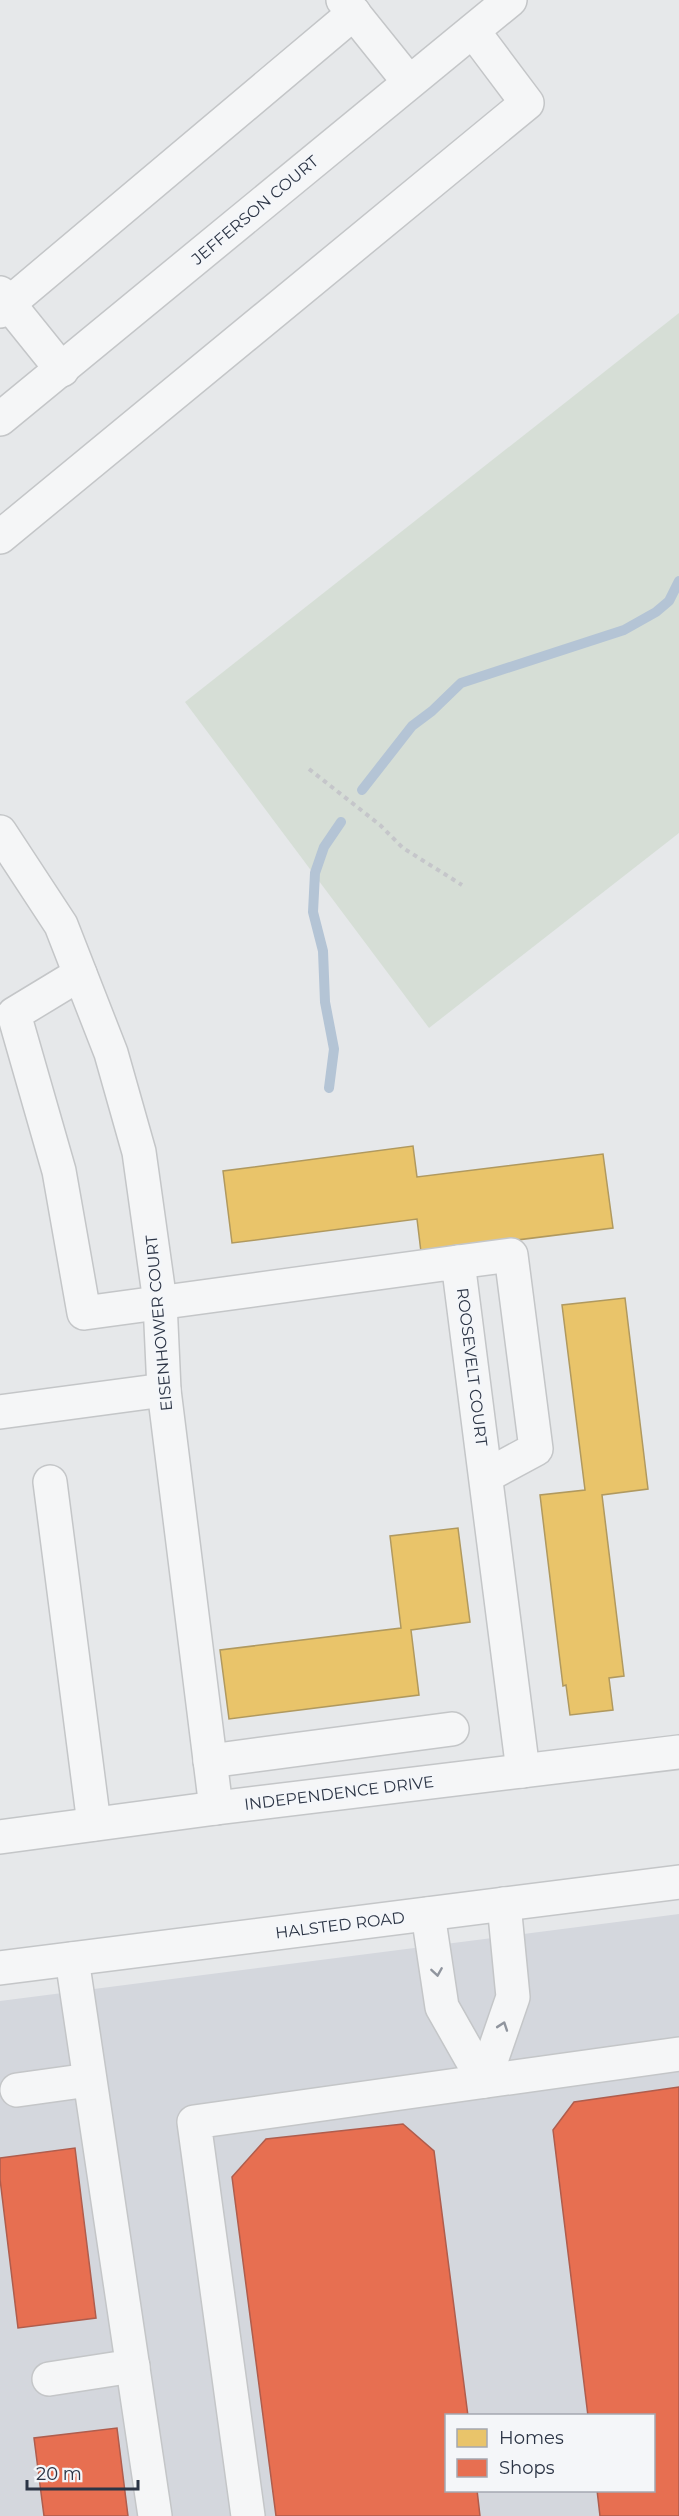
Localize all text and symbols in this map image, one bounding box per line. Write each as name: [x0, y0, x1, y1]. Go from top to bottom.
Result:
street label: JEFFERSON COURT: [187, 151, 323, 269]
street label: EISENHOWER COURT: [142, 1233, 176, 1412]
street label: ROOSEVELT COURT: [453, 1287, 491, 1448]
street label: INDEPENDENCE DRIVE: [243, 1772, 435, 1814]
street label: HALSTED ROAD: [274, 1908, 406, 1942]
one-way arrow: [430, 1967, 443, 1977]
one-way arrow: [496, 2021, 509, 2032]
legend: [445, 2414, 655, 2492]
text: Homes: [499, 2427, 564, 2449]
scale bar: [27, 2453, 138, 2491]
text: Shops: [499, 2457, 555, 2479]
text: 20 m: [36, 2463, 82, 2485]

